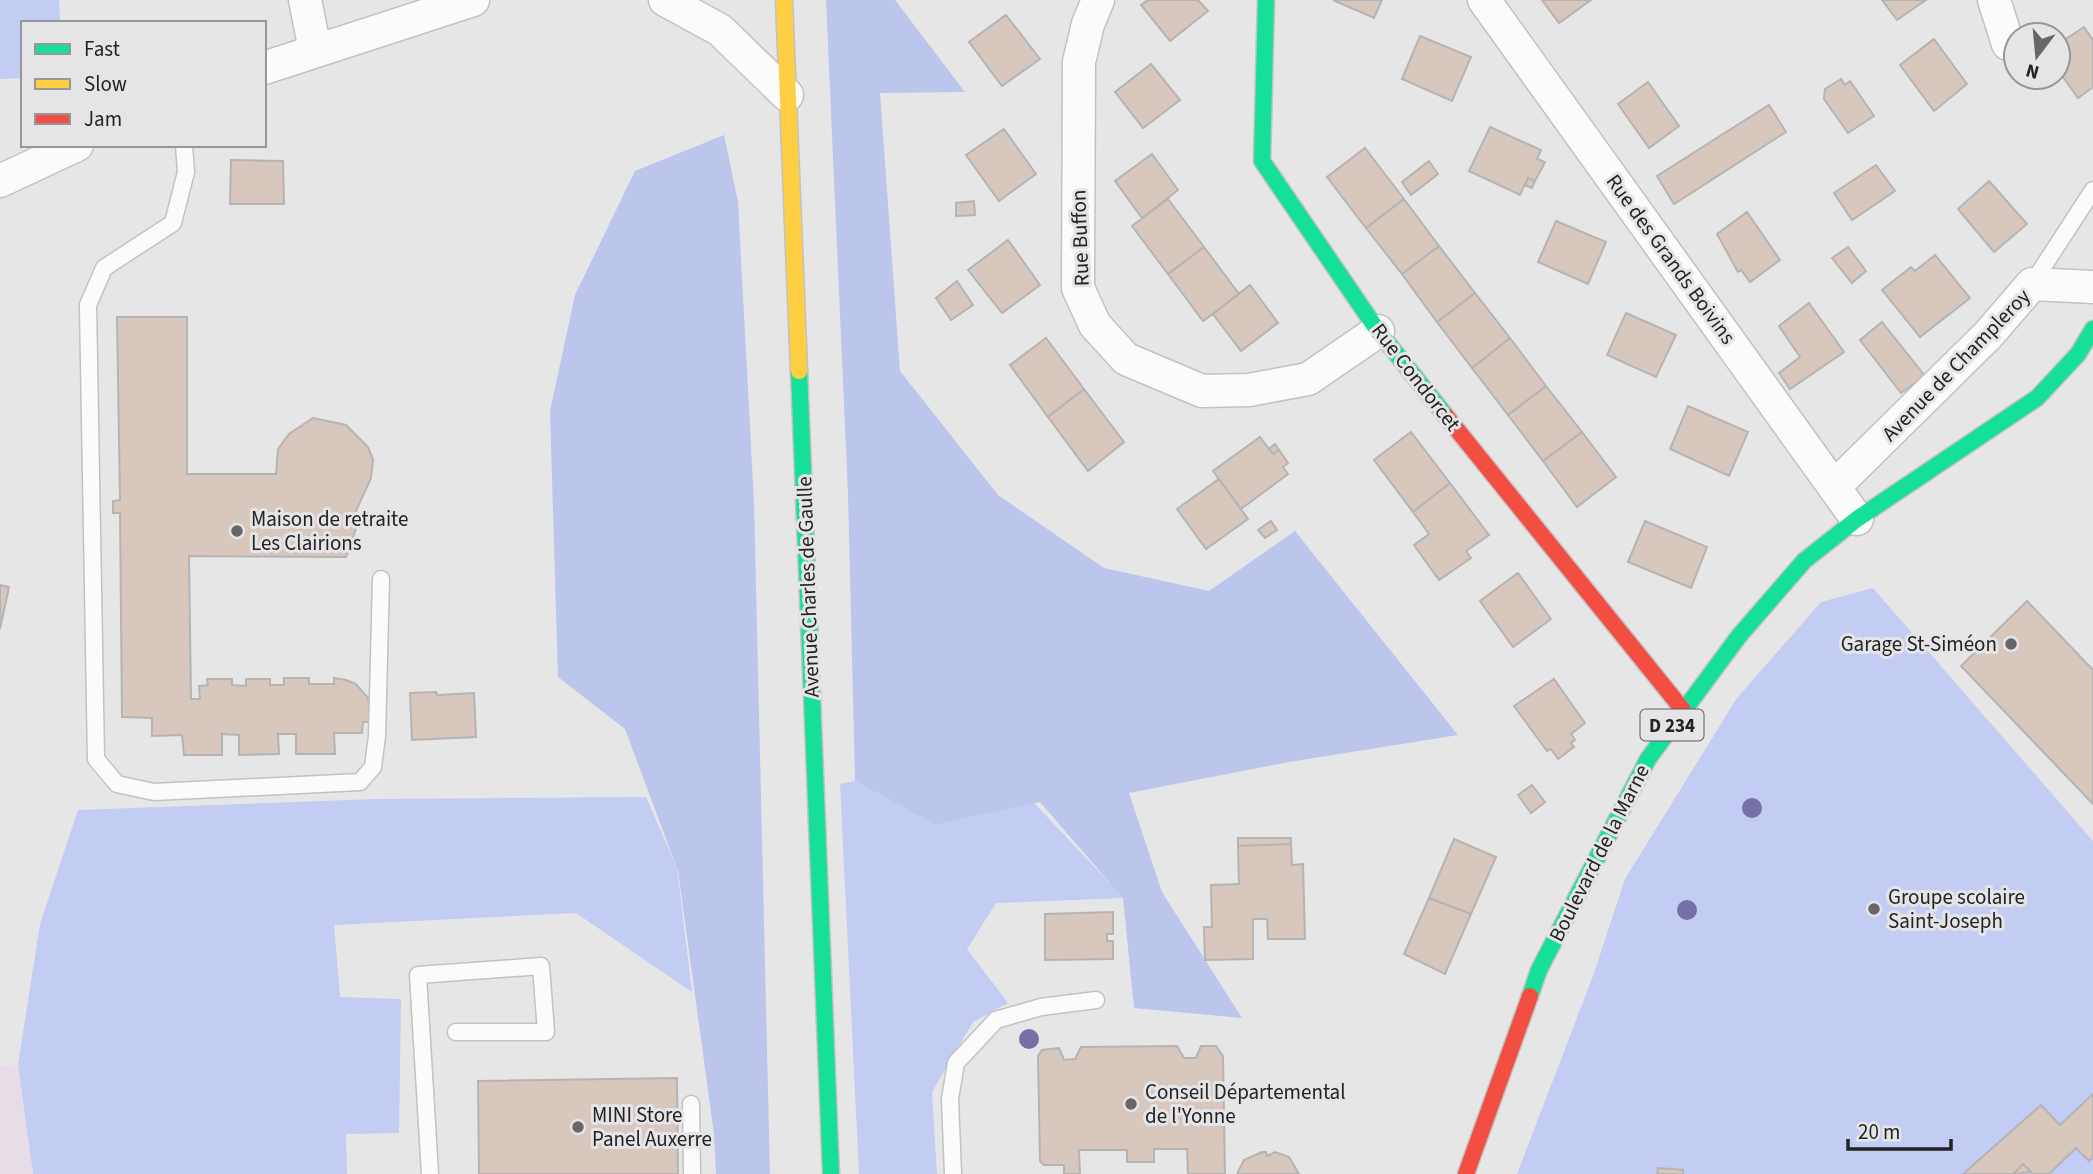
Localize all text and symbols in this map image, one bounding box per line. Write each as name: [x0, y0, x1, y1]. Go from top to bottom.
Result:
legend: [21, 21, 266, 147]
north arrow: [2002, 21, 2072, 91]
text: Fast: [84, 34, 120, 64]
text: N: [2023, 56, 2043, 86]
text: Slow: [84, 69, 127, 99]
text: Jam: [84, 104, 122, 134]
street label: Rue des Grands Boivins: [1599, 168, 1743, 350]
street label: Rue Buffon: [1063, 189, 1097, 287]
street label: Avenue de Champleroy: [1875, 282, 2037, 448]
street label: Rue Condorcet: [1364, 317, 1468, 437]
street label: Avenue Charles de Gaulle: [789, 476, 827, 698]
place label: Maison de retraite Les Clairions: [251, 504, 408, 558]
marker: Maison de retraite Les Clairions: [229, 523, 245, 539]
place label: Garage St-Siméon: [1841, 629, 1997, 659]
marker: Garage St-Siméon: [2003, 636, 2019, 652]
road number: D 234: [1640, 710, 1704, 740]
street label: Boulevard de la Marne: [1541, 759, 1657, 947]
place label: Groupe scolaire Saint-Joseph: [1888, 882, 2025, 936]
marker: Groupe scolaire Saint-Joseph: [1866, 901, 1882, 917]
place label: Conseil Départemental de l'Yonne: [1145, 1077, 1346, 1131]
marker: Conseil Départemental de l'Yonne: [1123, 1096, 1139, 1112]
place label: MINI Store Panel Auxerre: [592, 1100, 712, 1154]
scale bar: [1848, 1108, 1951, 1152]
text: 20 m: [1858, 1117, 1900, 1147]
marker: MINI Store Panel Auxerre: [570, 1119, 586, 1135]

